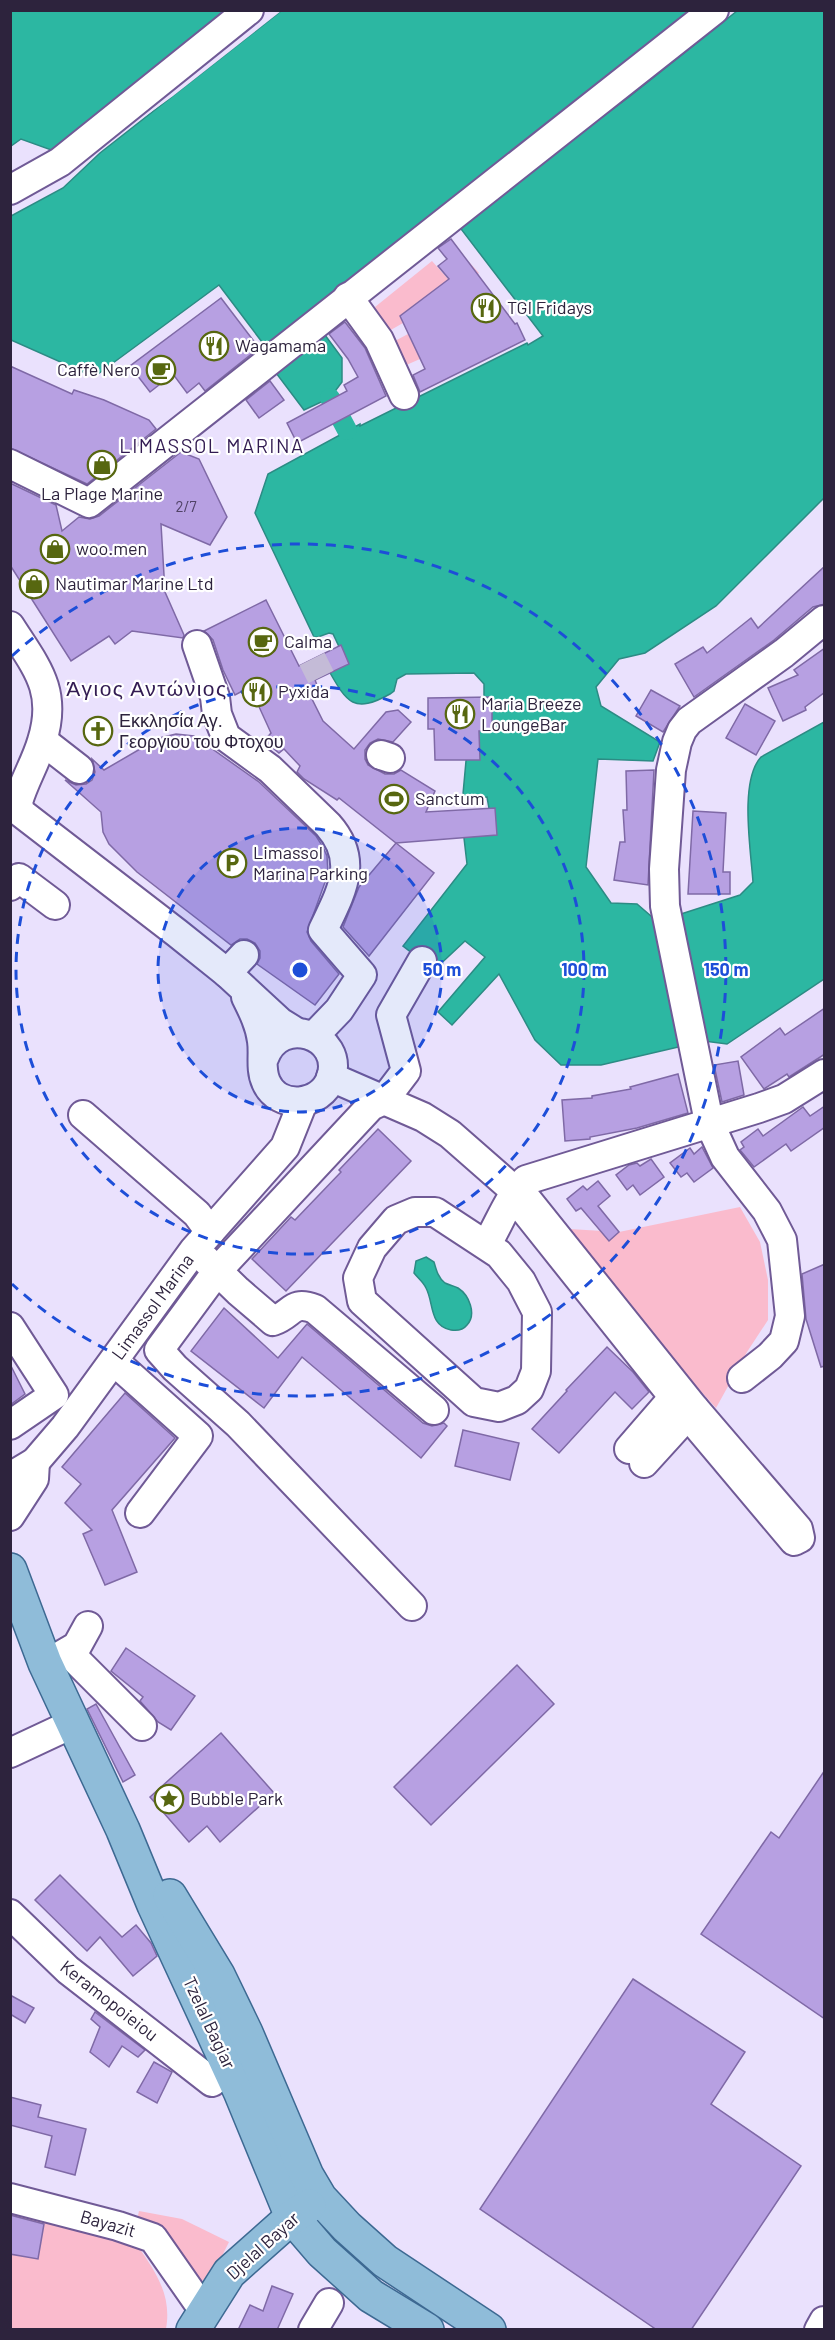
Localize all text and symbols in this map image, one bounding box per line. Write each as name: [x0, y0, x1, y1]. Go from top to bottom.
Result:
restaurant icon: TGI Fridays: [470, 292, 502, 324]
place label: TGI Fridays: [507, 296, 592, 318]
restaurant icon: Wagamama: [198, 330, 230, 362]
place label: Wagamama: [235, 334, 326, 356]
cafe icon: Caffè Nero: [145, 354, 177, 386]
place label: Caffè Nero: [57, 358, 140, 380]
district label: LIMASSOL MARINA: [119, 433, 305, 457]
shop icon: La Plage Marine: [86, 449, 118, 481]
place label: La Plage Marine: [41, 482, 163, 504]
house number: 2/7: [175, 497, 197, 515]
shop icon: woo.men: [39, 533, 71, 565]
place label: woo.men: [76, 537, 147, 559]
shop icon: Nautimar Marine Ltd: [18, 568, 50, 600]
place label: Nautimar Marine Ltd: [55, 572, 213, 594]
cafe icon: Calma: [247, 626, 279, 658]
place label: Calma: [284, 630, 332, 652]
district label: Άγιος Αντώνιος: [66, 675, 228, 700]
restaurant icon: Pyxida: [241, 676, 273, 708]
place label: Pyxida: [278, 680, 329, 702]
place label: Maria Breeze LoungeBar: [481, 692, 582, 735]
restaurant icon: Maria Breeze LoungeBar: [444, 698, 476, 730]
place label: Εκκλησία Αγ. Γεοργιου του Φτοχου: [119, 709, 284, 752]
church icon: Εκκλησία Αγ. Γεοργιου του Φτοχου: [82, 715, 114, 747]
sports icon: Sanctum: [378, 783, 410, 815]
place label: Sanctum: [415, 787, 485, 809]
place label: Limassol Marina Parking: [253, 841, 368, 884]
parking icon: Limassol Marina Parking: [216, 847, 248, 879]
text: 50 m: [423, 958, 461, 980]
text: 100 m: [561, 958, 607, 980]
text: 150 m: [704, 958, 748, 980]
centre of rings: [290, 960, 310, 980]
street label: Limassol Marina: [106, 1249, 198, 1364]
place icon: Bubble Park: [153, 1783, 185, 1815]
place label: Bubble Park: [190, 1787, 283, 1809]
street label: Keramopoieiou: [56, 1955, 163, 2045]
street label: Tzelal Bagiar: [179, 1973, 241, 2073]
street label: Bayazit: [78, 2205, 139, 2241]
street label: Djelal Bayar: [221, 2207, 304, 2284]

